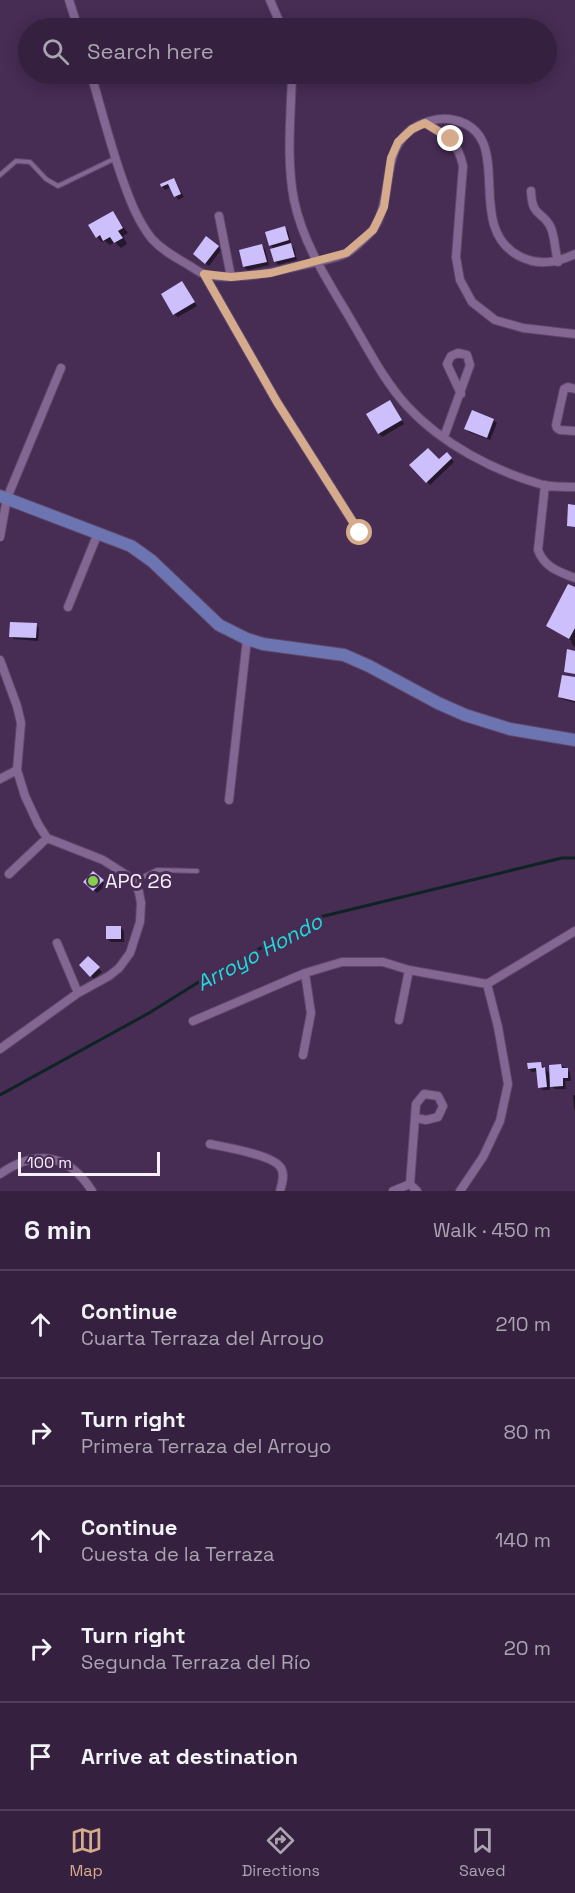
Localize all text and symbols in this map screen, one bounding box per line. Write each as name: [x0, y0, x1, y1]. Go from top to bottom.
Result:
search box: [18, 18, 557, 84]
icon: search: [39, 35, 72, 68]
text: Search here: [87, 37, 214, 65]
route end: [437, 125, 463, 151]
route start: [346, 519, 372, 545]
place label: APC 26: [105, 868, 172, 894]
marker: APC 26: [86, 874, 100, 888]
water label: Arroyo Hondo: [191, 907, 328, 997]
scale bar: [18, 1149, 160, 1176]
text: 100 m: [27, 1152, 72, 1173]
text: 6 min: [24, 1213, 92, 1247]
text: Walk · 450 m: [433, 1217, 551, 1243]
text: Continue: [81, 1297, 177, 1325]
icon: ahead: [24, 1308, 57, 1341]
text: 210 m: [495, 1311, 551, 1337]
text: Cuarta Terraza del Arroyo: [81, 1325, 324, 1351]
text: Turn right: [81, 1405, 186, 1433]
icon: right: [24, 1416, 57, 1449]
text: 80 m: [503, 1419, 551, 1445]
text: Primera Terraza del Arroyo: [81, 1433, 331, 1459]
text: Continue: [81, 1513, 177, 1541]
icon: ahead: [24, 1524, 57, 1557]
text: 140 m: [495, 1527, 551, 1553]
text: Cuesta de la Terraza: [81, 1541, 275, 1567]
text: Turn right: [81, 1621, 186, 1649]
icon: right: [24, 1632, 57, 1665]
text: 20 m: [504, 1635, 551, 1661]
text: Segunda Terraza del Río: [81, 1649, 311, 1675]
icon: arrive: [24, 1740, 57, 1773]
text: Arrive at destination: [81, 1742, 298, 1770]
tab: Map: [69, 1824, 103, 1881]
tab: Directions: [242, 1824, 320, 1881]
tab: Saved: [459, 1824, 506, 1881]

